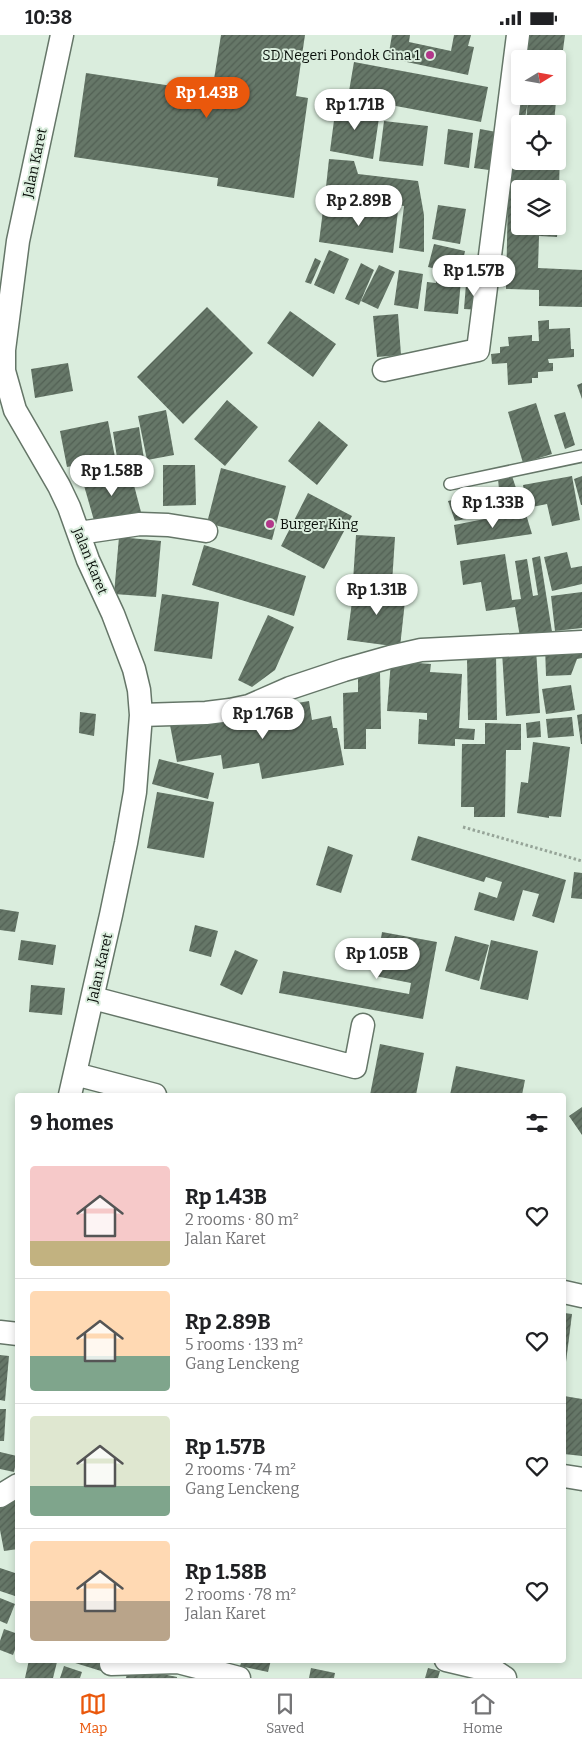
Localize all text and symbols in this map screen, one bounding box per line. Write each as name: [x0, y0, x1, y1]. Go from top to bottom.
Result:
text: 10:38: [25, 6, 72, 29]
place label: SD Negeri Pondok Cina 1: [262, 47, 420, 64]
marker: SD Negeri Pondok Cina 1: [424, 49, 436, 61]
north arrow: [511, 50, 566, 105]
map controls: [511, 50, 566, 235]
pin: Rp 1.43B: [155, 77, 259, 119]
text: Rp 1.43B: [176, 83, 238, 102]
pin: Rp 1.71B: [303, 89, 407, 131]
text: Rp 1.71B: [325, 95, 385, 114]
button: locate: [511, 115, 566, 170]
street label: Jalan Karet: [19, 127, 51, 200]
button: layers: [511, 180, 566, 235]
pin: Rp 2.89B: [307, 185, 411, 227]
text: Rp 2.89B: [326, 191, 392, 210]
pin: Rp 1.57B: [422, 255, 526, 297]
text: Rp 1.57B: [443, 261, 505, 280]
pin: Rp 1.58B: [60, 455, 164, 497]
text: Rp 1.58B: [81, 461, 143, 480]
pin: Rp 1.33B: [441, 487, 545, 529]
text: Rp 1.33B: [462, 493, 524, 512]
place label: Burger King: [280, 516, 358, 533]
marker: Burger King: [264, 518, 276, 530]
street label: Jalan Karet: [68, 524, 111, 597]
pin: Rp 1.31B: [325, 573, 429, 616]
text: Rp 1.31B: [347, 580, 407, 599]
pin: Rp 1.76B: [211, 697, 315, 740]
text: Rp 1.76B: [232, 704, 294, 723]
street label: Jalan Karet: [84, 932, 116, 1005]
pin: Rp 1.05B: [325, 937, 429, 980]
text: Rp 1.05B: [346, 944, 408, 963]
icon: filters: [523, 1109, 551, 1137]
text: 9 homes: [30, 1110, 114, 1136]
text: Rp 1.43B: [185, 1184, 267, 1210]
icon: home: [70, 1186, 130, 1246]
icon: heart: [523, 1202, 551, 1230]
text: 2 rooms · 80 m²: [185, 1210, 299, 1229]
text: Jalan Karet: [185, 1229, 266, 1248]
text: Rp 2.89B: [185, 1309, 271, 1335]
icon: home: [70, 1311, 130, 1371]
icon: heart: [523, 1327, 551, 1355]
text: 5 rooms · 133 m²: [185, 1335, 303, 1354]
text: Gang Lenckeng: [185, 1354, 299, 1373]
text: Rp 1.57B: [185, 1434, 265, 1460]
icon: home: [70, 1436, 130, 1496]
icon: heart: [523, 1452, 551, 1480]
text: 2 rooms · 74 m²: [185, 1460, 296, 1479]
text: Gang Lenckeng: [185, 1479, 299, 1498]
text: Rp 1.58B: [185, 1559, 267, 1585]
icon: home: [70, 1561, 130, 1621]
icon: heart: [523, 1577, 551, 1605]
text: 2 rooms · 78 m²: [185, 1585, 296, 1604]
text: Jalan Karet: [185, 1604, 266, 1623]
tab: Map: [79, 1690, 107, 1737]
tab: Saved: [266, 1690, 304, 1737]
tab: Home: [463, 1690, 503, 1737]

